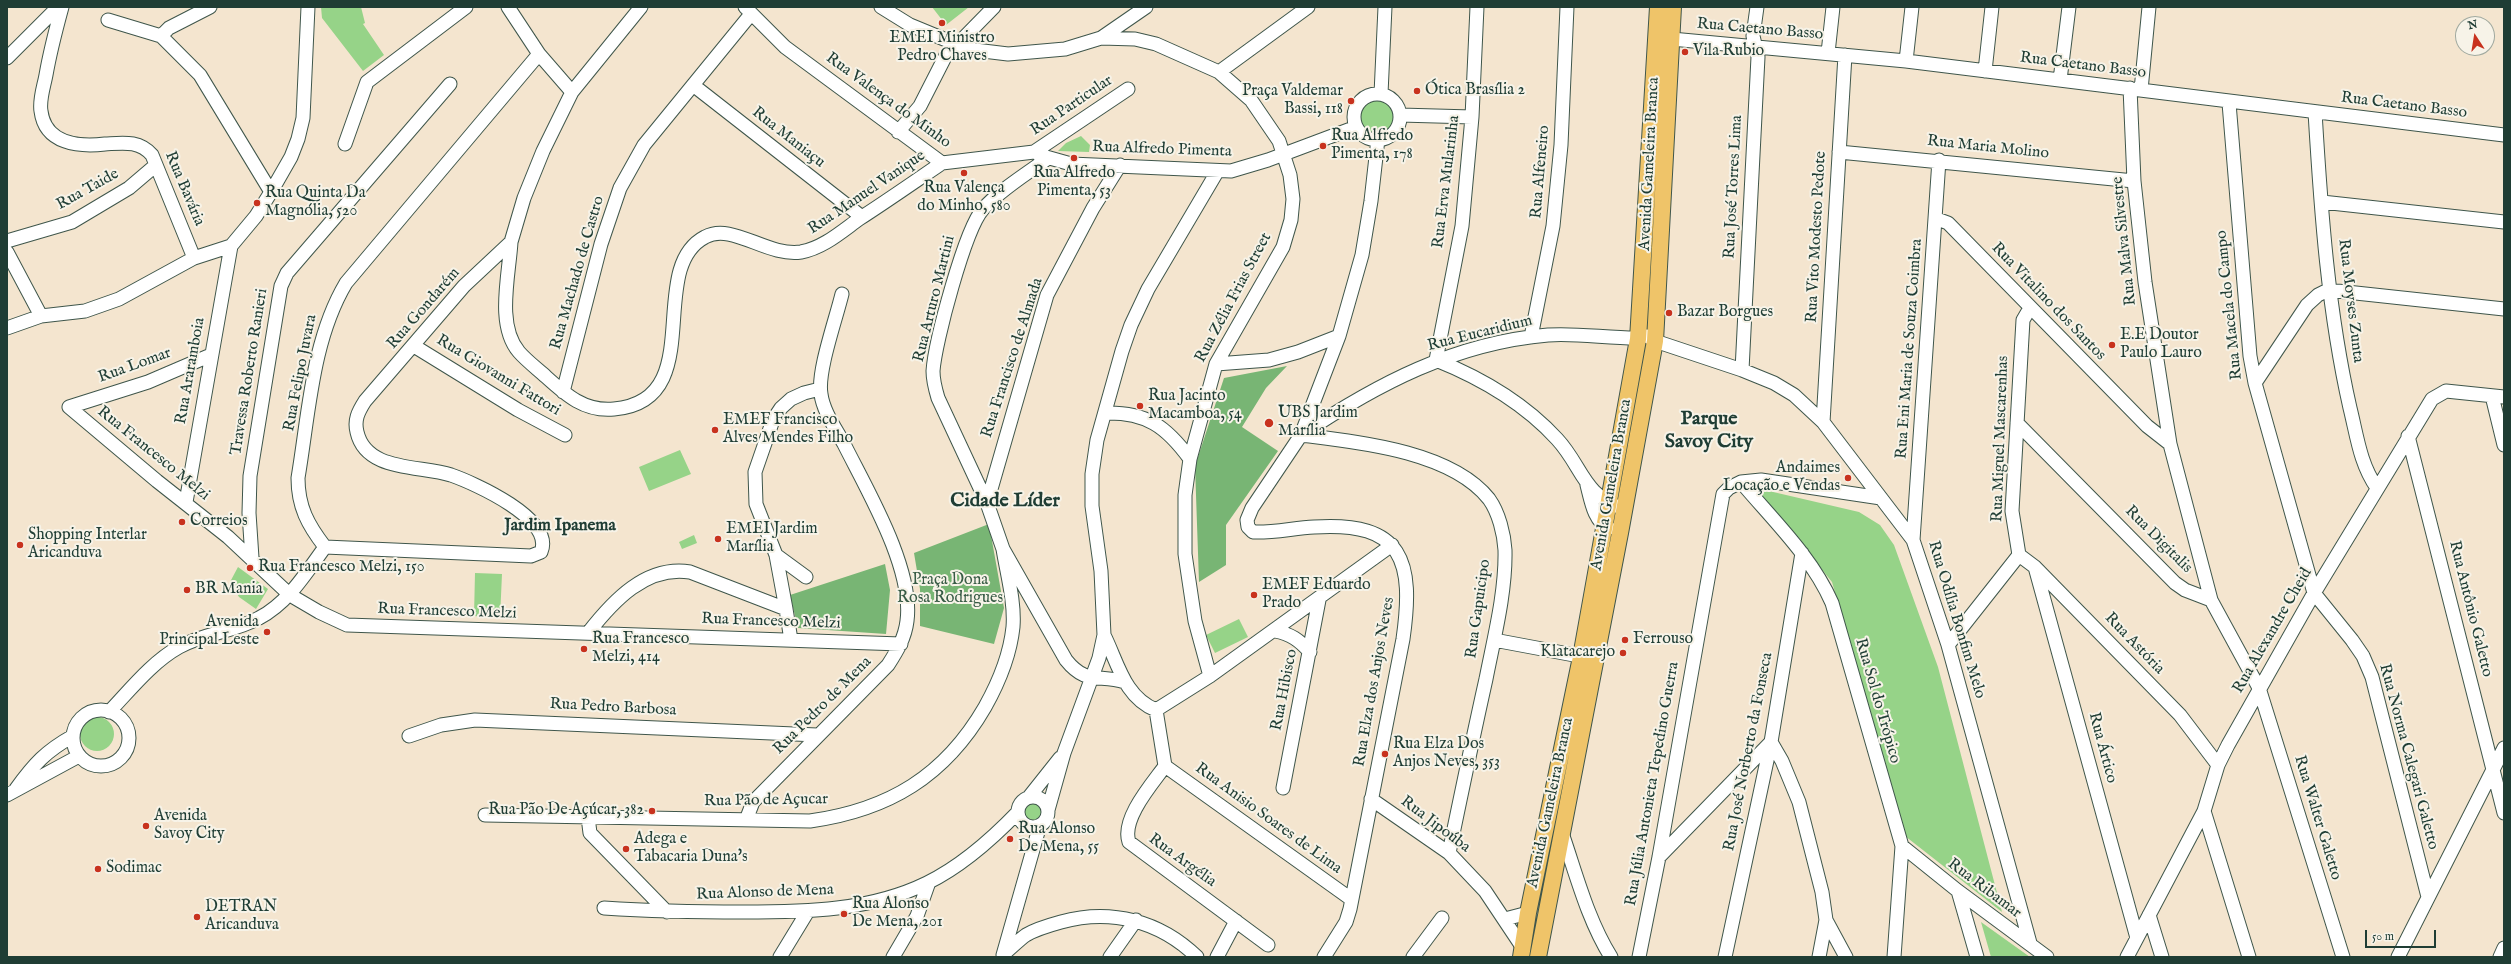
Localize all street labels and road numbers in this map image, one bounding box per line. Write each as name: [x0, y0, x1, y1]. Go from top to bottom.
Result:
street label: Rua Caetano Basso: [1696, 15, 1824, 45]
street label: Rua Valença do Minho: [822, 49, 954, 153]
street label: Rua Caetano Basso: [2019, 49, 2147, 83]
street label: Rua Particular: [1027, 72, 1117, 140]
street label: Avenida Gameleira Branca: [1636, 77, 1664, 251]
street label: Rua Caetano Basso: [2340, 89, 2468, 123]
street label: Rua Maniaçu: [748, 103, 828, 173]
street label: Rua Erva Mularinha: [1429, 114, 1465, 250]
street label: Rua José Torres Lima: [1721, 115, 1747, 259]
street label: Rua Alfeneiro: [1527, 124, 1555, 220]
street label: Rua Maria Molino: [1926, 132, 2050, 164]
street label: Rua Alfredo Pimenta: [1092, 138, 1232, 162]
street label: Rua Manuel Vanique: [805, 147, 929, 239]
street label: Rua Bavária: [160, 149, 208, 229]
street label: Rua Vito Modesto Pedote: [1803, 151, 1831, 323]
street label: Rua Taide: [54, 165, 122, 215]
street label: Rua Malva Silvestre: [2109, 175, 2141, 307]
street label: Rua Machado de Castro: [547, 194, 609, 352]
street label: Rua Macela do Campo: [2213, 229, 2247, 381]
street label: Rua Zélia Frias Street: [1192, 230, 1276, 366]
street label: Rua Arturo Martini: [910, 234, 960, 364]
street label: Rua Eni Maria de Souza Coimbra: [1893, 238, 1927, 460]
street label: Rua Moyses Zunta: [2333, 238, 2367, 364]
street label: Rua Vitalino dos Santos: [1987, 239, 2109, 365]
street label: Rua Gondarém: [383, 264, 465, 354]
street label: Rua Francisco de Almada: [978, 276, 1048, 440]
street label: Travessa Roberto Ranieri: [227, 287, 273, 457]
street label: Rua Eucaridium: [1426, 312, 1534, 356]
street label: Rua Felipo Juvara: [280, 313, 322, 433]
street label: Rua Araramboia: [172, 316, 210, 426]
street label: Rua Giovanni Fattori: [432, 331, 564, 421]
street label: Rua Lomar: [96, 344, 174, 388]
street label: Rua Miguel Mascarenhas: [1989, 355, 2013, 523]
street label: Avenida Gameleira Branca: [1587, 398, 1637, 572]
street label: Rua Francesco Melzi: [93, 403, 213, 505]
street label: Rua Digitalis: [2120, 502, 2196, 578]
street label: Rua Odília Bonfim Melo: [1923, 539, 1989, 701]
street label: Rua Antônio Galetto: [2444, 539, 2496, 679]
street label: Rua Gapuicipo: [1463, 558, 1495, 660]
street label: Rua Alexandre Cheid: [2229, 565, 2317, 697]
street label: Rua Elza dos Anjos Neves: [1351, 596, 1399, 768]
street label: Rua Francesco Melzi: [377, 600, 517, 624]
street label: Rua Astória: [2100, 609, 2168, 679]
street label: Rua Francesco Melzi: [701, 610, 841, 634]
street label: Rua Sol do Trópico: [1850, 636, 1904, 766]
street label: Rua Hibisco: [1268, 648, 1302, 732]
street label: Rua José Norberto da Fonseca: [1720, 651, 1778, 853]
street label: Rua Pedro de Mena: [770, 653, 876, 759]
street label: Rua Júlia Antonieta Tepedino Guerra: [1622, 660, 1684, 908]
street label: Rua Norma Calegari Galetto: [2374, 662, 2442, 852]
street label: Rua Pedro Barbosa: [549, 695, 677, 721]
street label: Rua Ártico: [2083, 710, 2121, 786]
street label: Avenida Gameleira Branca: [1524, 716, 1578, 890]
street label: Rua Walter Galetto: [2289, 753, 2345, 883]
street label: Rua Anisio Soares de Lima: [1191, 759, 1345, 879]
street label: Rua Pão de Açucar: [704, 790, 828, 812]
street label: Rua Jipoúba: [1396, 793, 1474, 857]
street label: Rua Argélia: [1144, 830, 1220, 892]
street label: Rua Ribamar: [1943, 855, 2025, 923]
street label: Rua Alonso de Mena: [696, 881, 834, 905]

